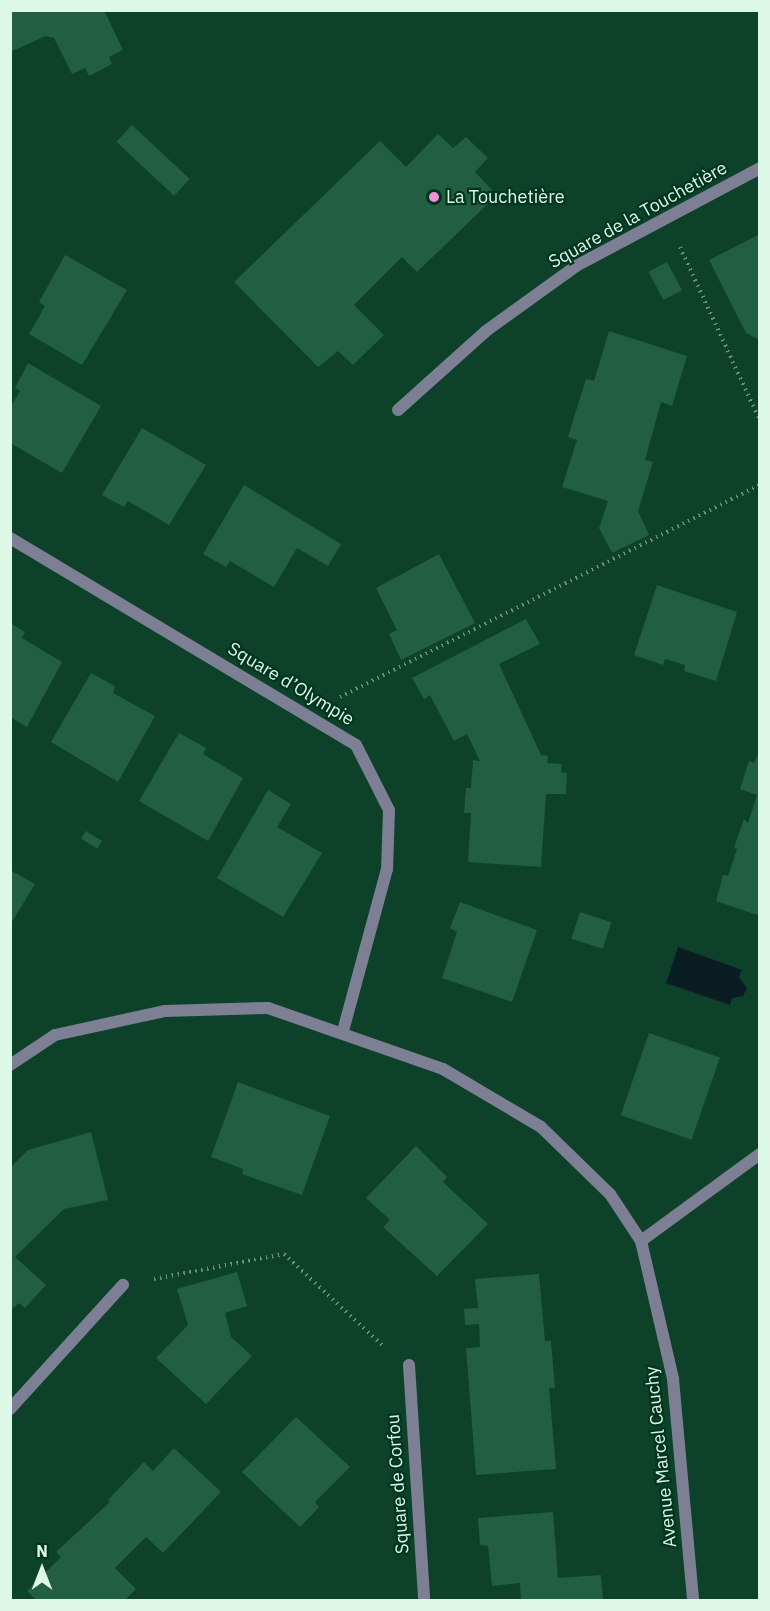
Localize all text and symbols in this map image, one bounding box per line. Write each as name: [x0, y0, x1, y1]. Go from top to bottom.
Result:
street label: Square de la Touchetière: [545, 157, 731, 273]
place label: La Touchetière: [446, 186, 565, 208]
marker: La Touchetière: [427, 190, 441, 204]
street label: Square d’Olympie: [224, 638, 358, 730]
street label: Avenue Marcel Cauchy: [641, 1365, 681, 1549]
street label: Square de Corfou: [382, 1413, 414, 1555]
north arrow: [12, 1539, 72, 1599]
text: N: [36, 1541, 48, 1561]

